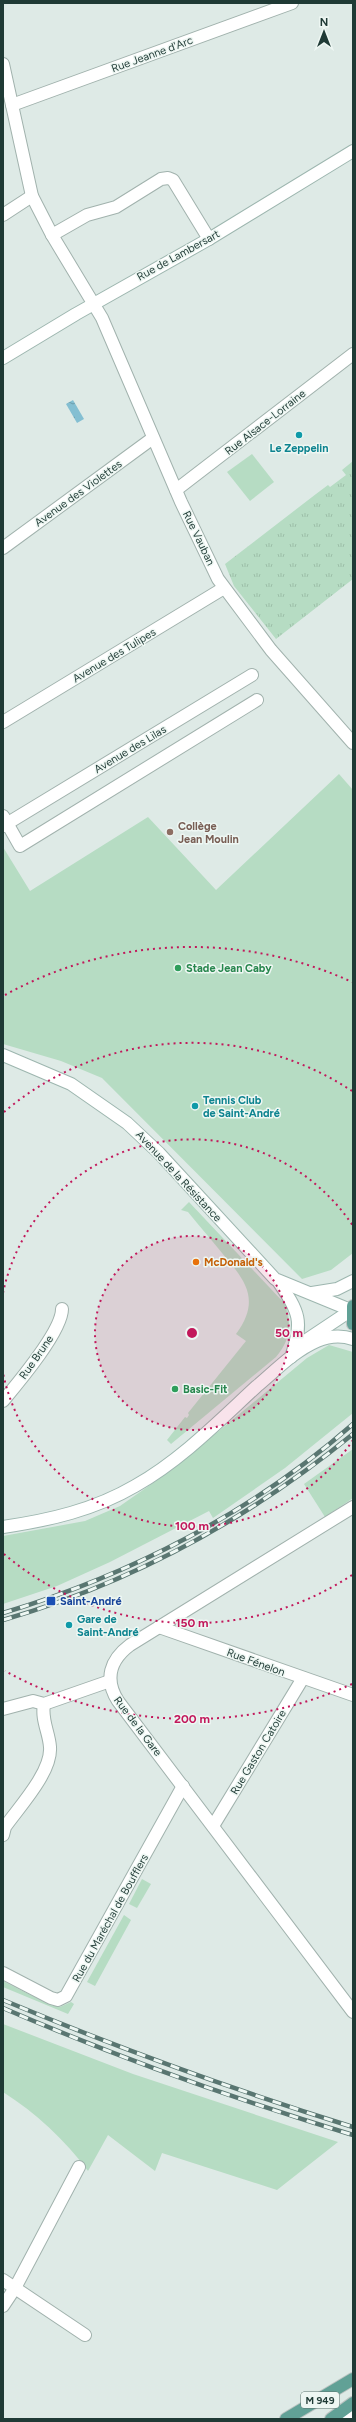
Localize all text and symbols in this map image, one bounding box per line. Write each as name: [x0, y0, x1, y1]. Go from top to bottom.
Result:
north arrow: [304, 12, 344, 52]
text: N: [320, 16, 328, 29]
street label: Rue Jeanne d'Arc: [110, 34, 195, 75]
street label: Rue de Lambersart: [135, 227, 222, 284]
street label: Rue Alsace-Lorraine: [222, 387, 308, 458]
marker: Le Zeppelin: [294, 430, 304, 440]
place label: Le Zeppelin: [270, 442, 328, 455]
street label: Avenue des Violettes: [32, 457, 124, 529]
street label: Rue Vauban: [180, 509, 217, 568]
street label: Avenue des Tulipes: [70, 626, 158, 685]
street label: Avenue des Lilas: [92, 723, 169, 776]
place label: Collège Jean Moulin: [178, 820, 239, 846]
marker: Collège Jean Moulin: [165, 827, 175, 837]
place label: Stade Jean Caby: [186, 962, 272, 975]
marker: Stade Jean Caby: [173, 963, 183, 973]
place label: Tennis Club de Saint-André: [203, 1094, 280, 1120]
marker: Tennis Club de Saint-André: [190, 1101, 200, 1111]
street label: Avenue de la Résistance: [133, 1128, 224, 1224]
place label: McDonald's: [204, 1256, 263, 1269]
marker: McDonald's: [191, 1257, 201, 1267]
centre of rings: [185, 1326, 199, 1340]
text: 50 m: [275, 1326, 303, 1340]
street label: Rue Brune: [17, 1333, 56, 1382]
place label: Basic-Fit: [183, 1383, 228, 1396]
marker: Basic-Fit: [170, 1384, 180, 1394]
text: 100 m: [175, 1519, 209, 1533]
marker: Saint-André: [45, 1595, 57, 1607]
place label: Saint-André: [60, 1595, 122, 1608]
place label: Gare de Saint-André: [77, 1613, 139, 1639]
text: 150 m: [175, 1616, 209, 1630]
marker: Gare de Saint-André: [64, 1620, 74, 1630]
street label: Rue Fénelon: [225, 1646, 287, 1679]
street label: Rue de la Gare: [111, 1694, 164, 1759]
street label: Rue Gaston Catoire: [228, 1708, 289, 1797]
text: 200 m: [174, 1712, 210, 1726]
street label: Rue du Maréchal de Boufflers: [70, 1852, 151, 1985]
road number: M 949: [301, 2392, 339, 2408]

